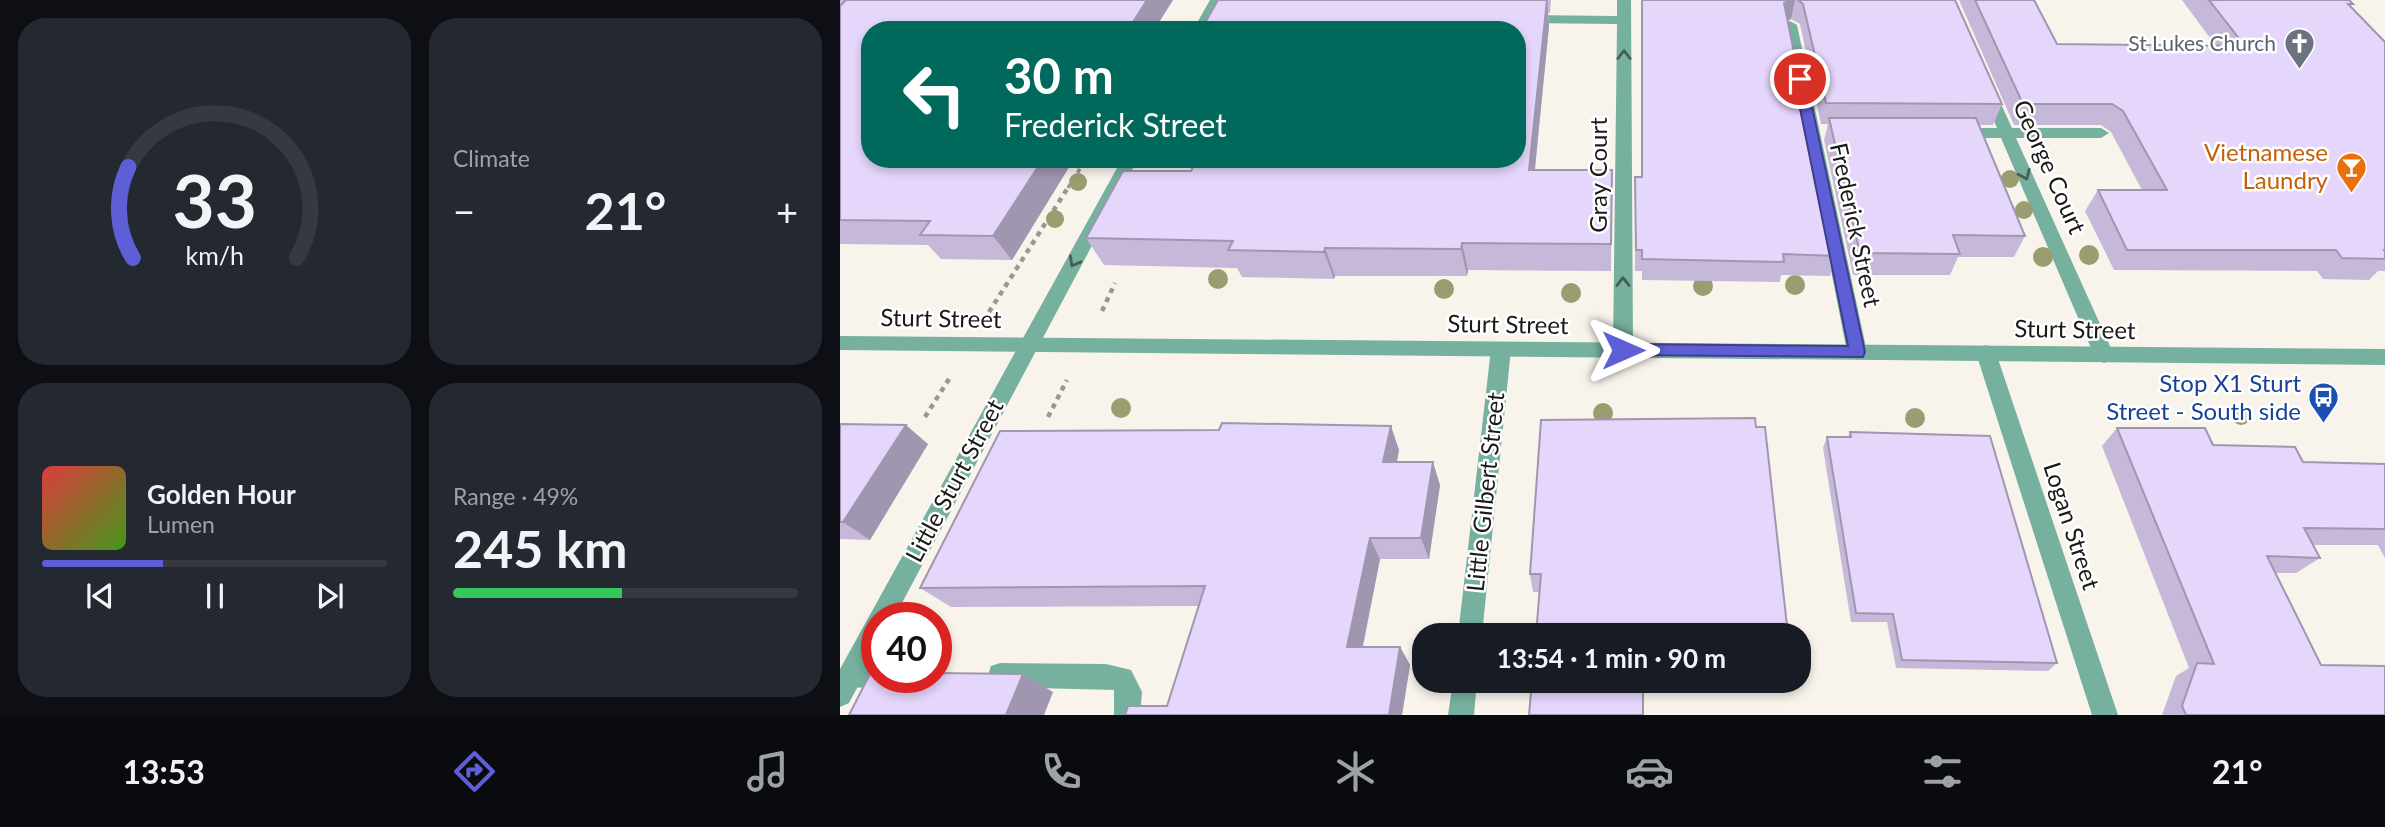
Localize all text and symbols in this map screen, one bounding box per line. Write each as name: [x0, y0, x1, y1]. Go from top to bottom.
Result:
church icon: St Lukes Church: [2282, 27, 2316, 71]
place label: St Lukes Church: [2128, 30, 2276, 55]
text: 30 m: [1004, 46, 1114, 104]
icon: left: [889, 49, 980, 140]
one-way arrow: [1616, 49, 1632, 59]
pin: [1770, 49, 1830, 109]
icon: arrive: [1781, 60, 1819, 98]
street label: George Court: [2008, 95, 2093, 238]
text: Frederick Street: [1004, 105, 1227, 144]
street label: Gray Court: [1583, 117, 1612, 233]
place label: Vietnamese Laundry: [2204, 137, 2329, 194]
street label: Frederick Street: [1825, 140, 1888, 310]
text: Climate: [453, 144, 530, 172]
bar icon: Vietnamese Laundry: [2334, 150, 2368, 194]
text: 33: [172, 156, 257, 244]
one-way arrow: [2017, 167, 2031, 180]
text: 21°: [585, 179, 666, 241]
text: −: [453, 188, 475, 234]
text: +: [776, 188, 798, 234]
text: km/h: [185, 239, 244, 269]
one-way arrow: [1068, 255, 1082, 267]
one-way arrow: [1615, 276, 1631, 287]
street label: Sturt Street: [880, 302, 1002, 333]
street label: Sturt Street: [1447, 308, 1569, 339]
position arrow: [1586, 313, 1660, 387]
street label: Sturt Street: [2014, 313, 2136, 344]
place label: Stop X1 Sturt Street - South side: [2106, 368, 2301, 425]
bus stop icon: Stop X1 Sturt Street - South side: [2307, 381, 2341, 425]
street label: Little Gilbert Street: [1460, 390, 1509, 593]
street label: Little Sturt Street: [899, 394, 1009, 567]
street label: Logan Street: [2038, 458, 2107, 593]
text: Golden Hour: [147, 478, 296, 510]
text: Range · 49%: [453, 482, 578, 510]
text: Lumen: [147, 510, 215, 538]
text: 245 km: [453, 517, 627, 579]
icon: previous: [81, 577, 119, 615]
icon: pause: [196, 577, 234, 615]
icon: next: [311, 577, 349, 615]
speed limit sign: 40: [861, 602, 952, 693]
text: 13:54 · 1 min · 90 m: [1497, 642, 1726, 674]
icon: directions: [450, 747, 499, 796]
icon: music: [743, 747, 792, 796]
icon: phone: [1037, 747, 1086, 796]
icon: climate: [1331, 747, 1380, 796]
icon: car: [1625, 747, 1674, 796]
icon: filters: [1918, 747, 1967, 796]
text: 13:53: [122, 752, 205, 791]
text: 21°: [2212, 752, 2263, 791]

